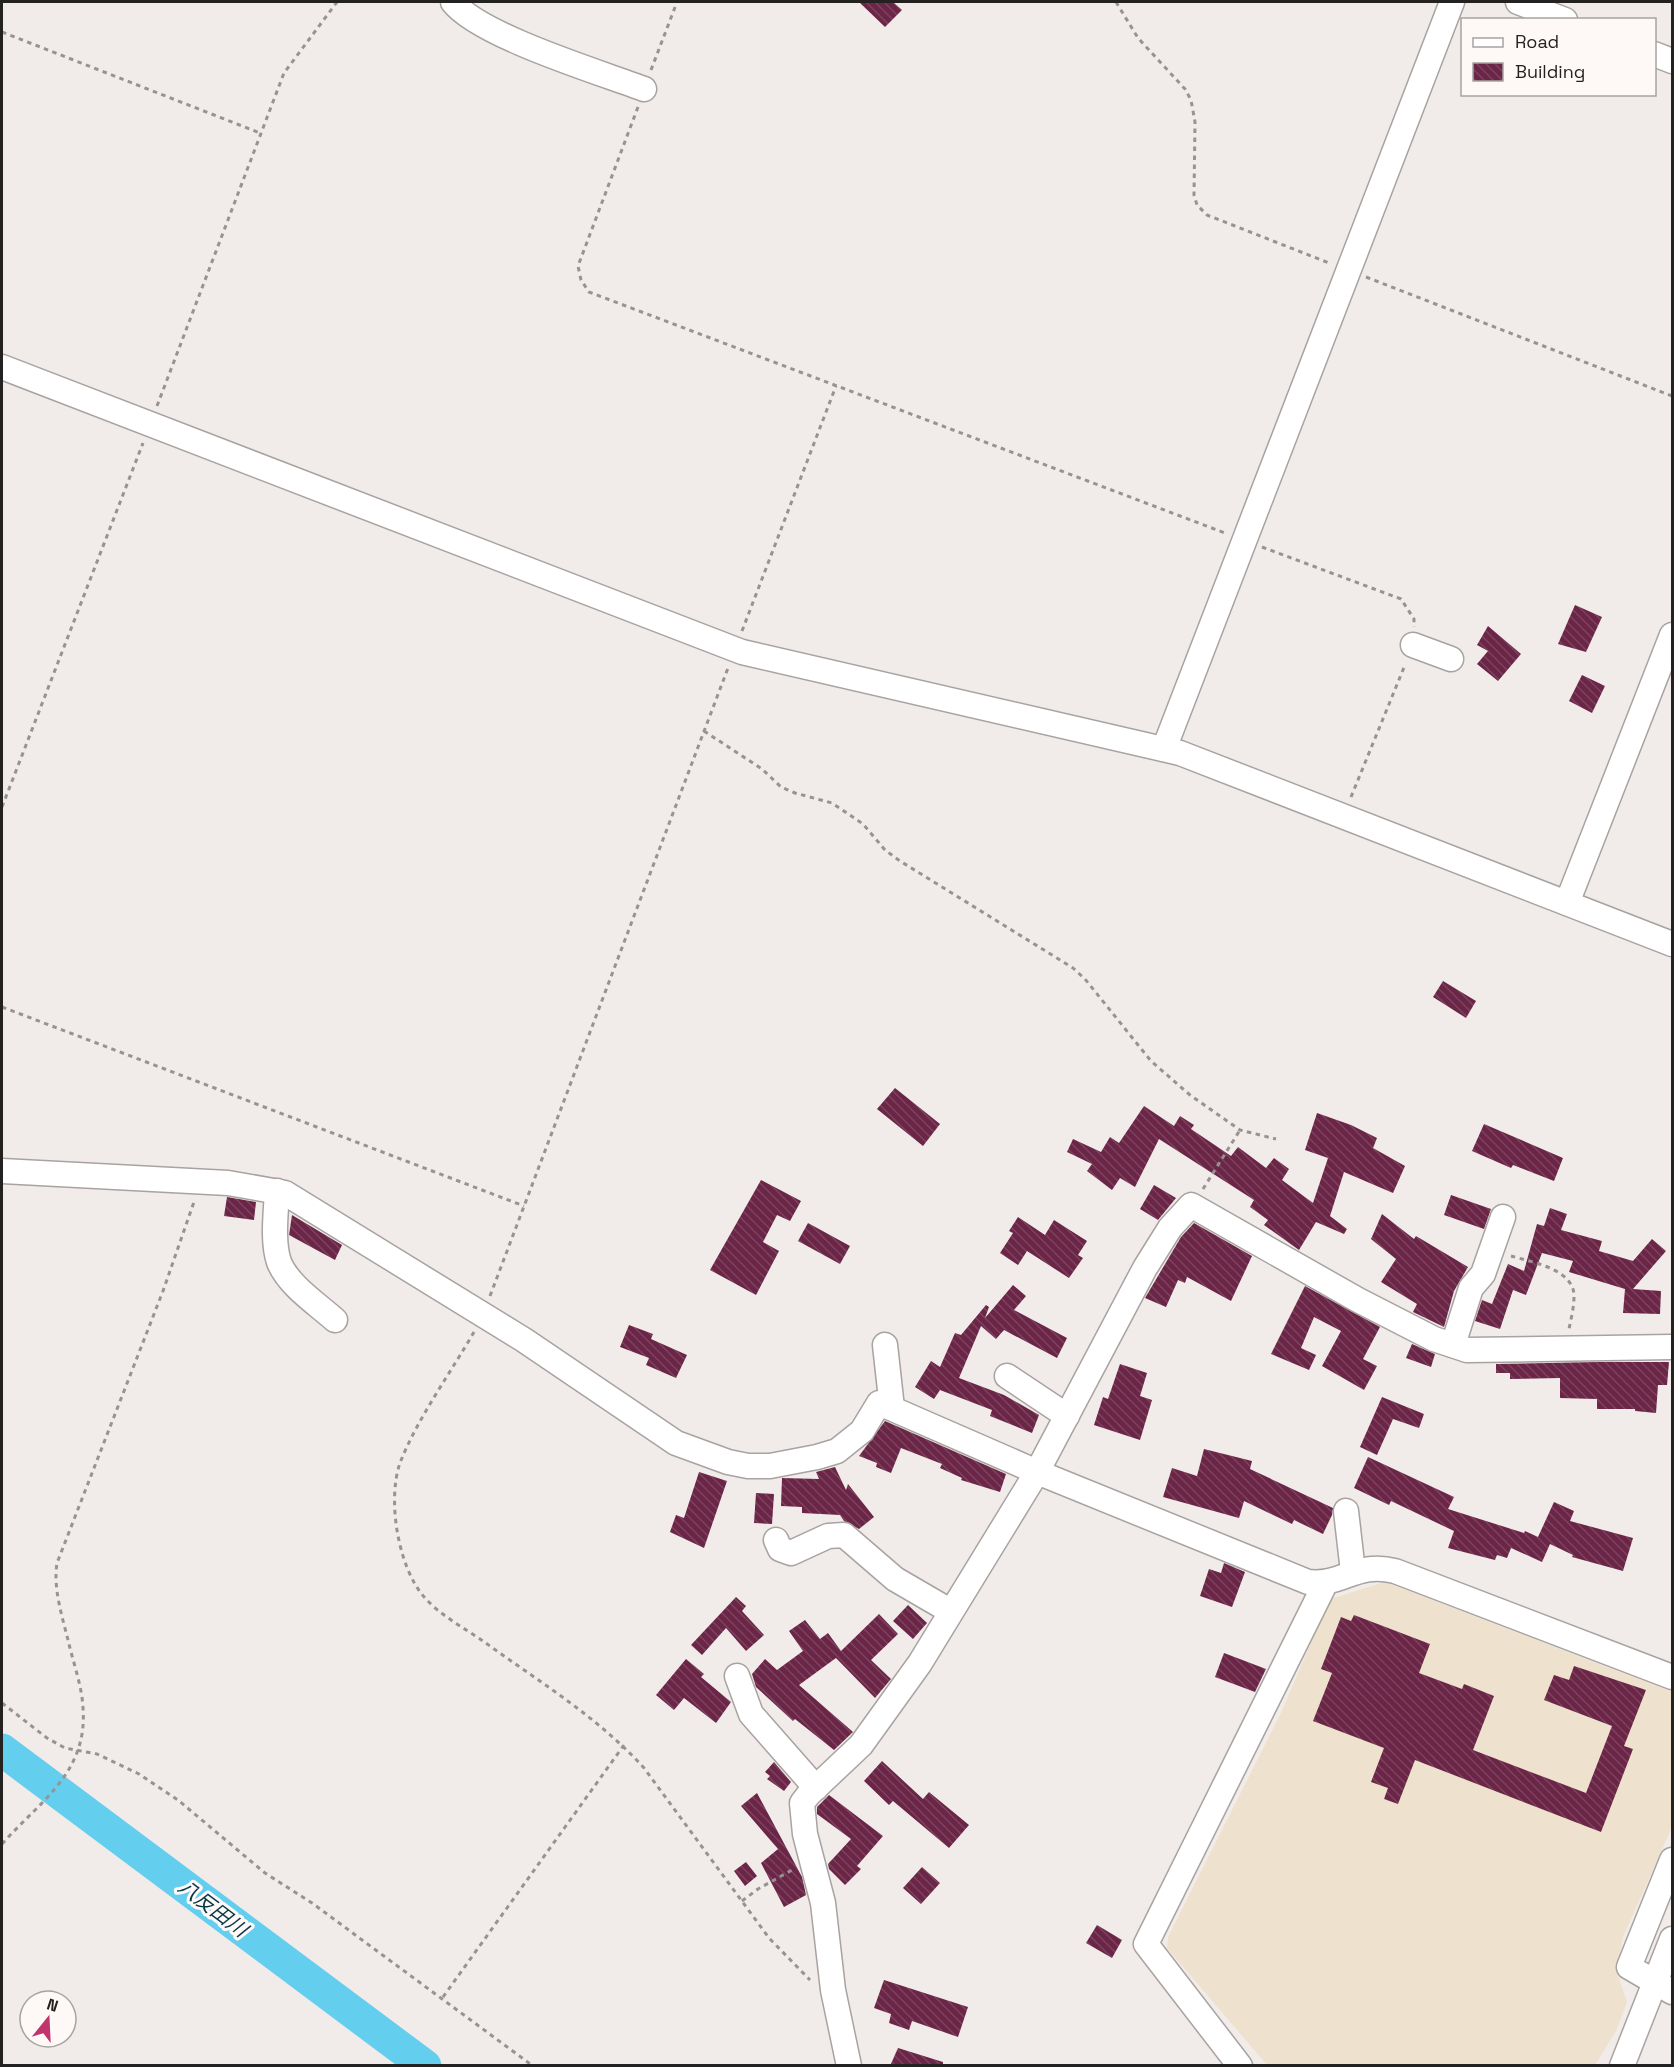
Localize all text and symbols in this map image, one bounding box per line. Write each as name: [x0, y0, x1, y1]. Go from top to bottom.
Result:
legend: [1461, 18, 1656, 96]
text: Road: [1515, 30, 1559, 53]
text: Building: [1515, 60, 1585, 83]
water label: 八反田川: [173, 1874, 254, 1944]
north arrow: [18, 1989, 78, 2049]
text: N: [44, 1994, 61, 2017]

